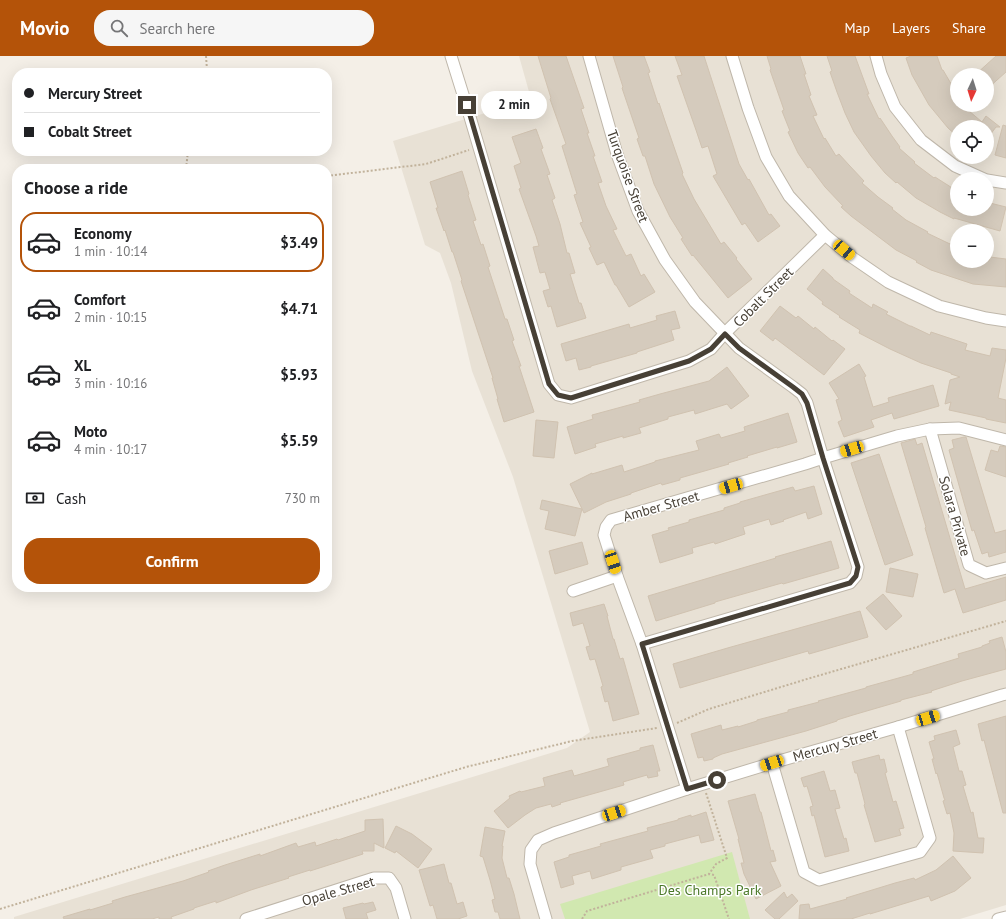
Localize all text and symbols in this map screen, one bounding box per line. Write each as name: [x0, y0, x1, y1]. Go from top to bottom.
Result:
search box: [94, 10, 374, 46]
text: Movio: [20, 16, 70, 40]
icon: search: [108, 17, 130, 39]
text: Search here: [140, 19, 215, 38]
text: Map: [844, 19, 870, 37]
text: Layers: [892, 19, 930, 37]
text: Share: [952, 19, 986, 37]
north arrow: [950, 68, 994, 112]
map controls: [950, 68, 994, 268]
text: Mercury Street: [48, 84, 142, 103]
callout: 2 min: [481, 91, 547, 119]
route end: [458, 96, 476, 114]
text: 2 min: [498, 96, 530, 113]
button: locate: [950, 120, 994, 164]
text: Cobalt Street: [48, 122, 132, 141]
street label: Turquoise Street: [603, 127, 653, 225]
button: +: [950, 172, 994, 216]
text: Choose a ride: [24, 176, 128, 199]
icon: car: [26, 224, 62, 260]
text: Economy: [74, 224, 132, 243]
button: −: [950, 224, 994, 268]
text: $3.49: [280, 233, 318, 252]
car: [831, 238, 857, 262]
text: 1 min · 10:14: [74, 243, 147, 260]
street label: Cobalt Street: [729, 263, 797, 331]
icon: car: [26, 290, 62, 326]
text: Comfort: [74, 290, 126, 309]
text: $4.71: [280, 299, 318, 318]
text: 2 min · 10:15: [74, 309, 147, 326]
icon: car: [26, 356, 62, 392]
text: XL: [74, 356, 91, 375]
text: $5.93: [280, 365, 318, 384]
text: 3 min · 10:16: [74, 375, 147, 392]
icon: car: [26, 422, 62, 458]
text: Moto: [74, 422, 107, 441]
text: $5.59: [280, 431, 318, 450]
car: [839, 440, 865, 458]
text: 4 min · 10:17: [74, 441, 147, 458]
street label: Solara Private: [935, 474, 975, 558]
car: [718, 477, 744, 495]
street label: Amber Street: [621, 486, 701, 525]
icon: cash: [24, 487, 46, 509]
text: Cash: [56, 489, 86, 508]
text: 730 m: [285, 490, 320, 507]
button: Confirm: [24, 538, 320, 584]
car: [604, 549, 622, 575]
car: [915, 709, 941, 727]
street label: Mercury Street: [791, 724, 880, 766]
car: [759, 754, 785, 772]
route start: [708, 771, 726, 789]
car: [601, 804, 627, 822]
street label: Opale Street: [300, 872, 377, 910]
park label: Des Champs Park: [659, 881, 762, 899]

